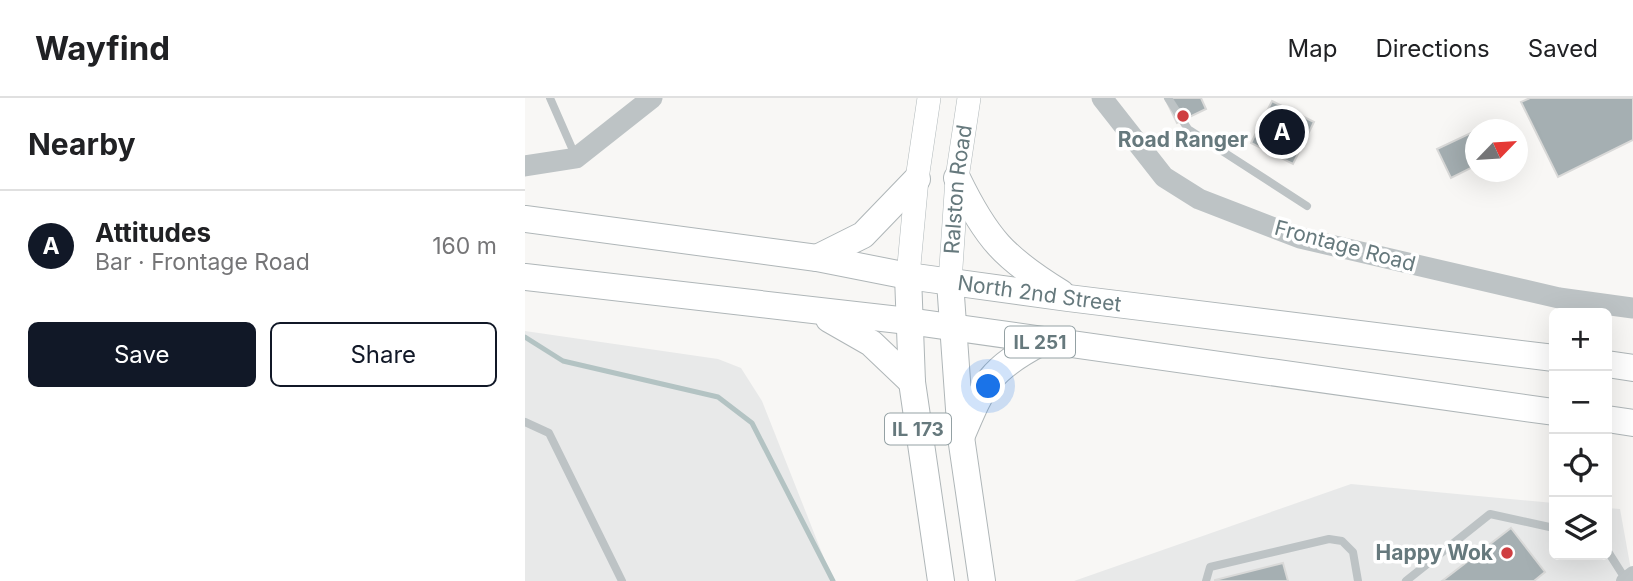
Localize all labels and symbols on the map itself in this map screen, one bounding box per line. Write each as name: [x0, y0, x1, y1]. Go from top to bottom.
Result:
pin: A: [1259, 106, 1305, 158]
marker: Road Ranger: [1175, 108, 1191, 124]
north arrow: [1465, 119, 1528, 182]
street label: Ralston Road: [939, 123, 977, 255]
place label: Road Ranger: [1118, 127, 1249, 152]
street label: Frontage Road: [1272, 215, 1418, 276]
street label: North 2nd Street: [956, 270, 1123, 317]
road number: IL 251: [1005, 326, 1075, 358]
your location: [971, 369, 1005, 403]
road number: IL 173: [885, 414, 951, 444]
place label: Happy Wok: [1376, 540, 1494, 565]
marker: Happy Wok: [1499, 545, 1515, 561]

